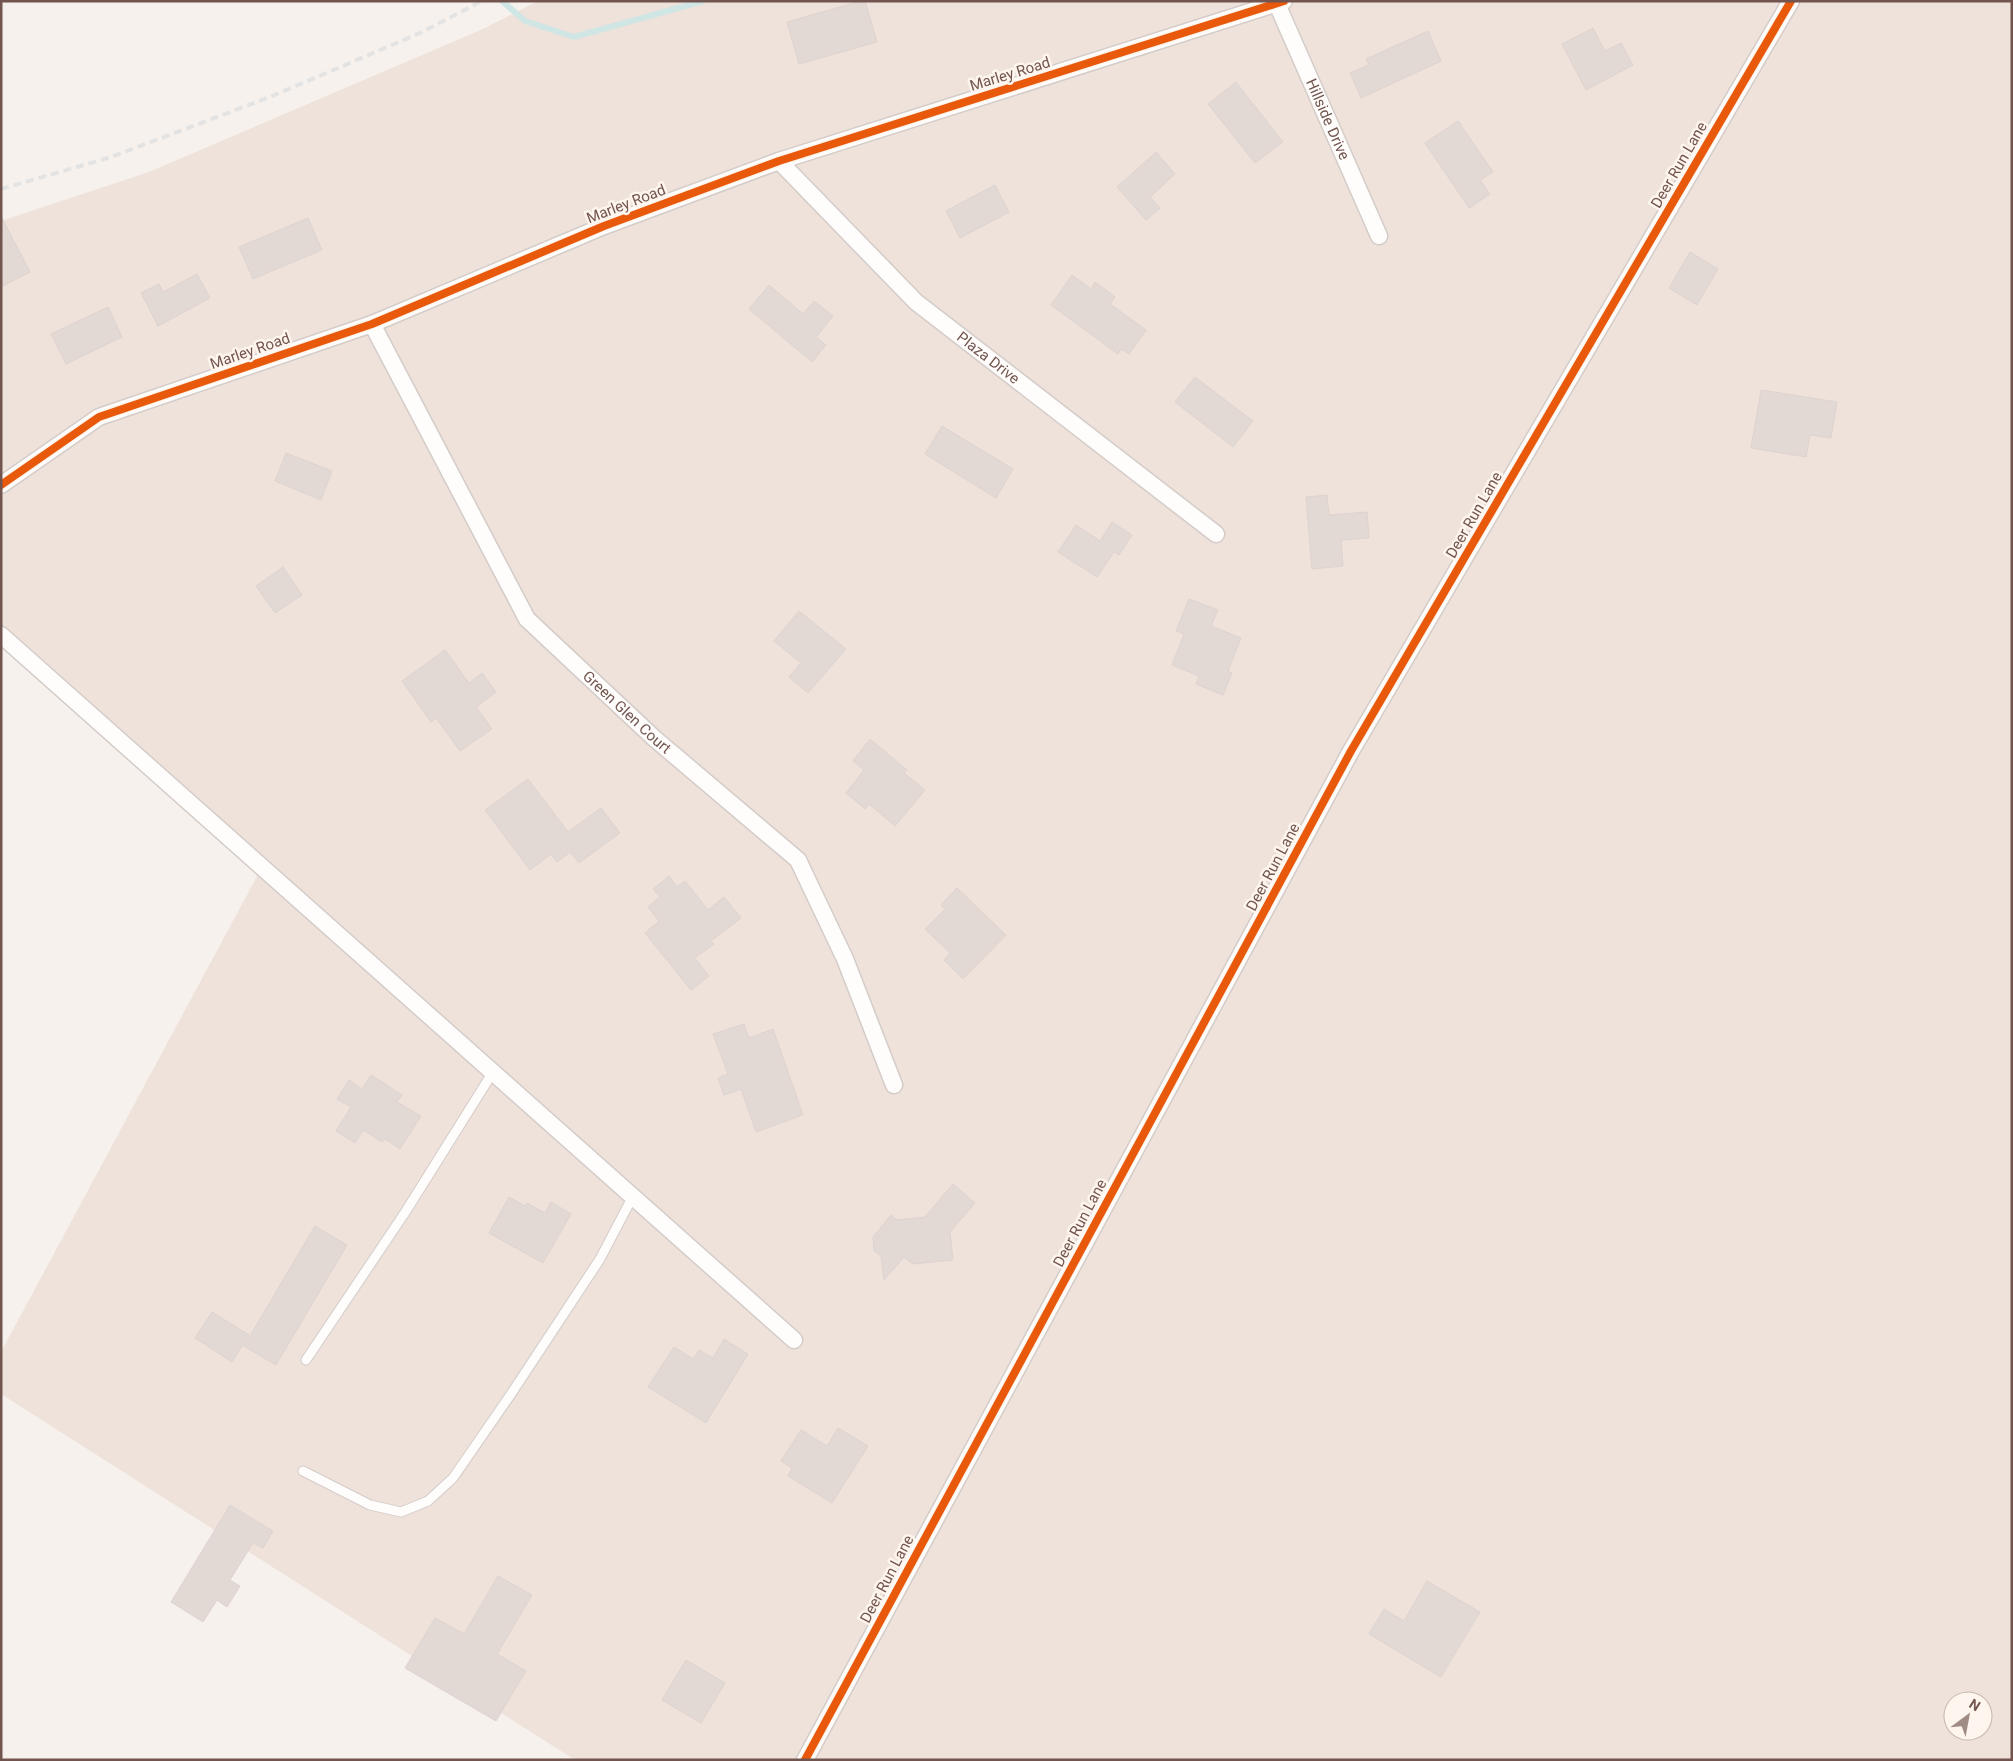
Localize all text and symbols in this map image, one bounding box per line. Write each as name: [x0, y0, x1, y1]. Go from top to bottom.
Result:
street label: Marley Road: [968, 53, 1052, 95]
street label: Hillside Drive: [1302, 76, 1353, 163]
street label: Deer Run Lane: [1647, 119, 1711, 211]
street label: Marley Road: [584, 181, 668, 227]
street label: Plaza Drive: [953, 328, 1023, 388]
street label: Marley Road: [208, 329, 292, 373]
street label: Deer Run Lane: [1442, 469, 1506, 561]
street label: Green Glen Court: [579, 667, 675, 758]
street label: Deer Run Lane: [1242, 820, 1304, 914]
street label: Deer Run Lane: [1049, 1176, 1111, 1270]
street label: Deer Run Lane: [856, 1532, 918, 1626]
north arrow: [1943, 1691, 1993, 1741]
text: N: [1966, 1696, 1983, 1714]

